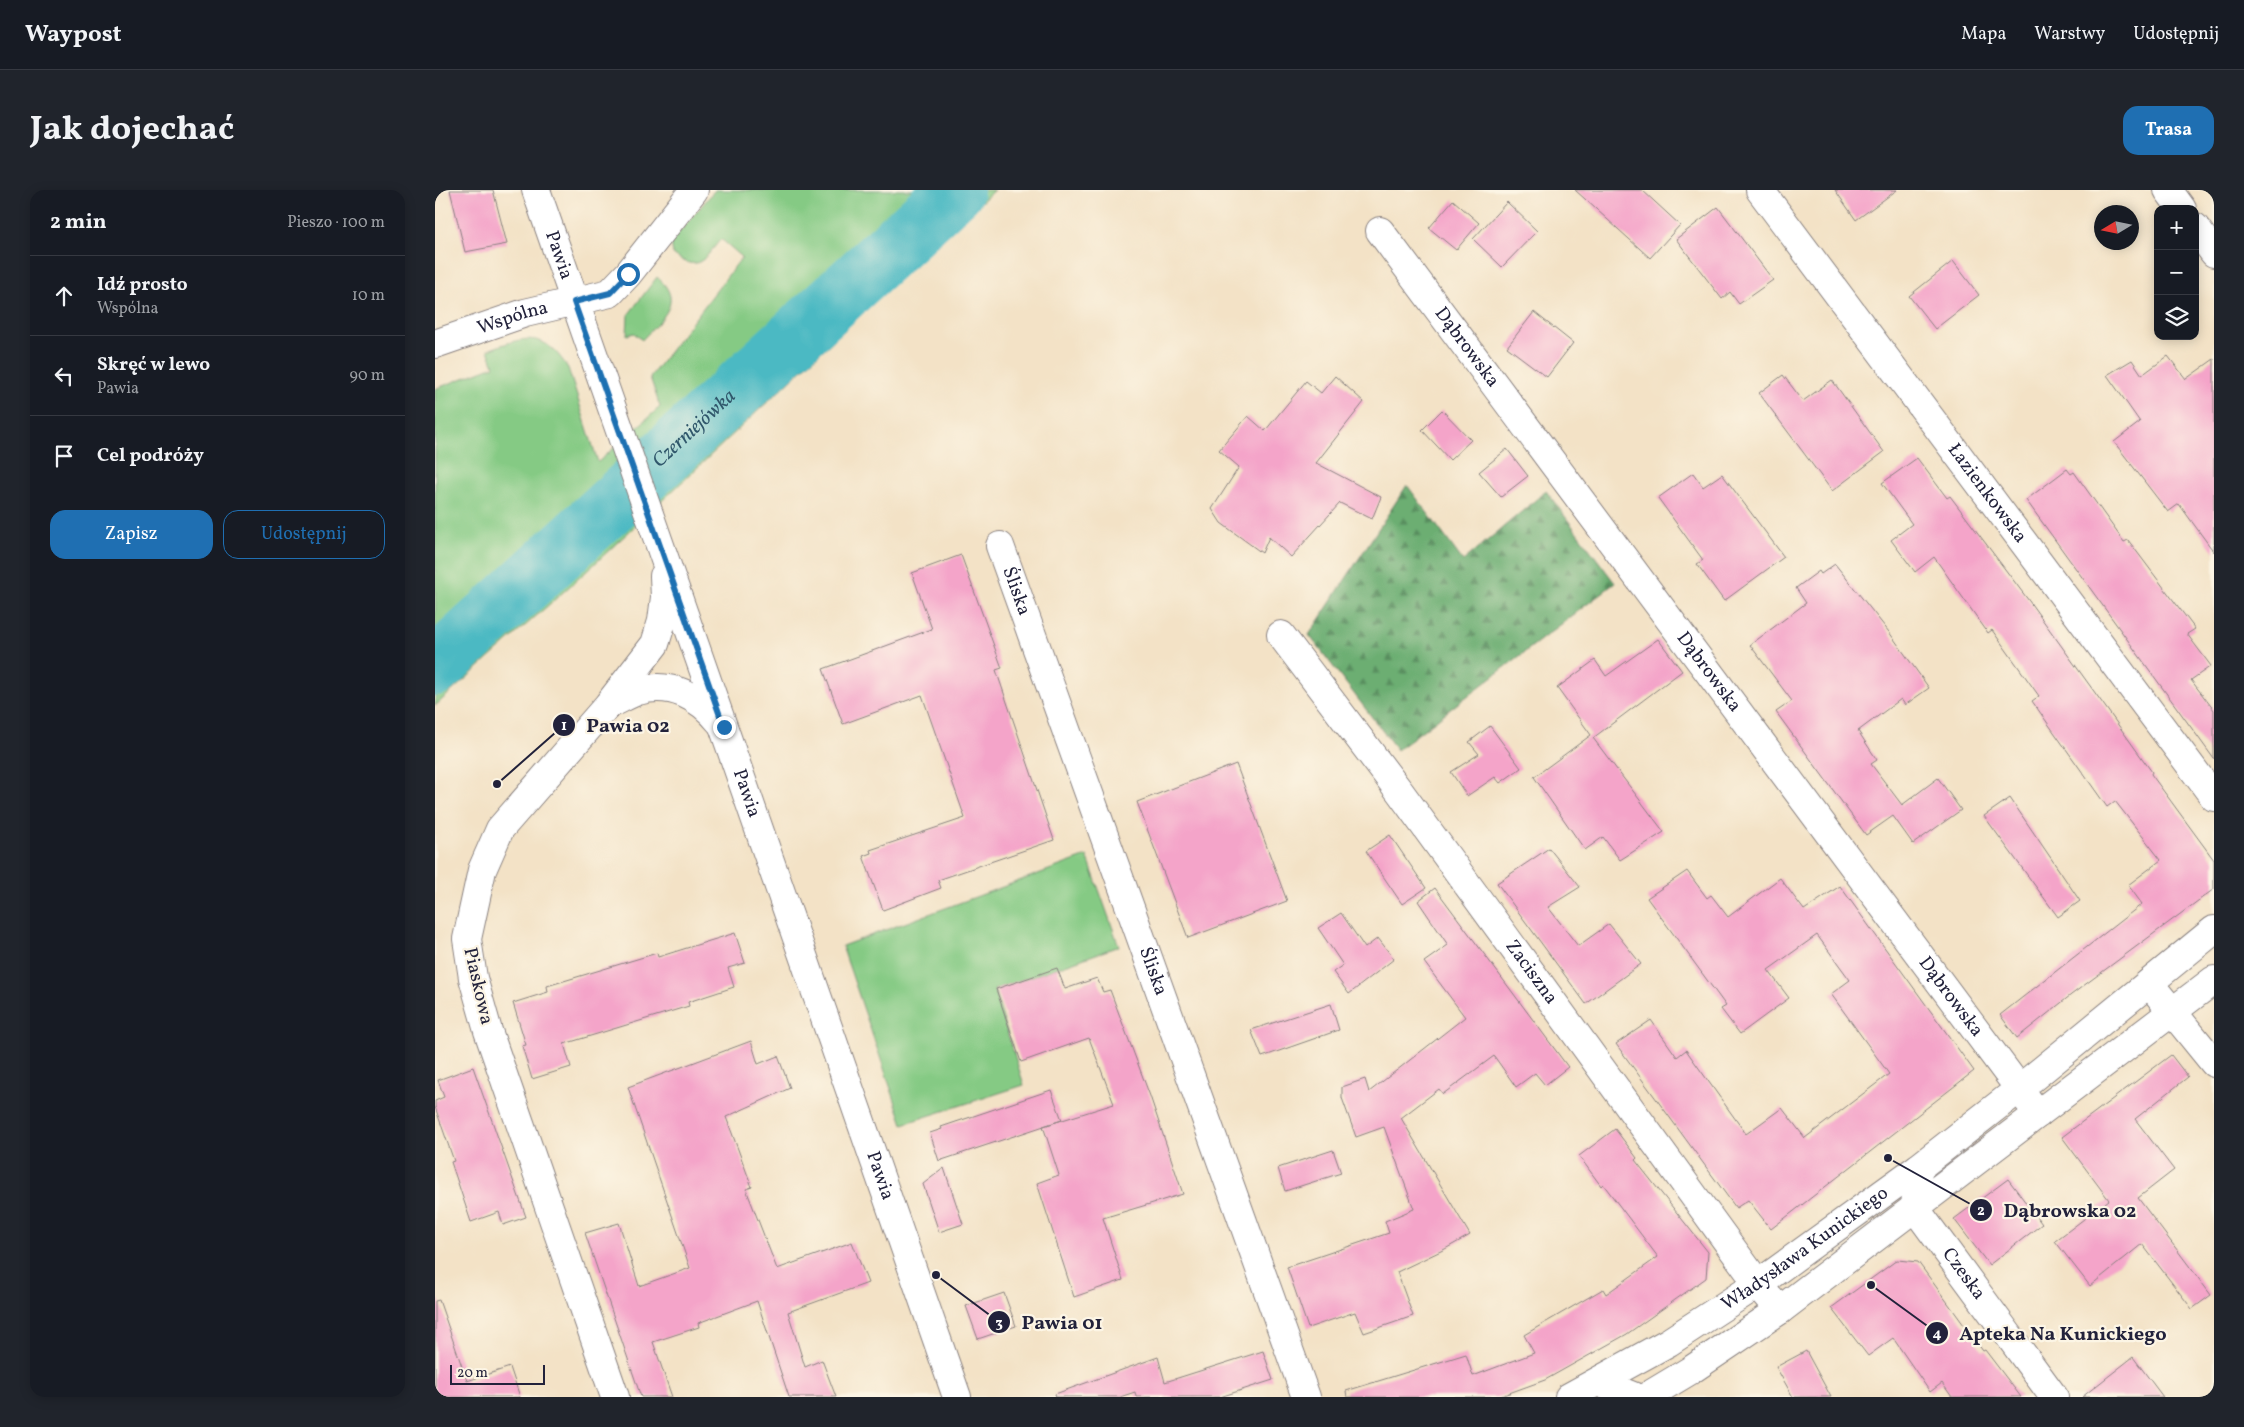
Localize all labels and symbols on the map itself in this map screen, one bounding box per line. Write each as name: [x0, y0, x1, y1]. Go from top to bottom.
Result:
north arrow: [2094, 205, 2139, 250]
street label: Pawia: [538, 227, 579, 283]
route start: [617, 263, 640, 286]
street label: Wspólna: [474, 295, 551, 341]
street label: Dąbrowska: [1428, 302, 1505, 393]
water label: Czerniejówka: [646, 383, 742, 475]
street label: Łazienkowska: [1941, 438, 2033, 549]
street label: Śliska: [996, 563, 1037, 619]
street label: Dąbrowska: [1670, 626, 1747, 718]
callout: Pawia 02: [551, 707, 680, 742]
text: Pawia 02: [586, 713, 670, 741]
text: 1: [561, 716, 567, 737]
route end: [713, 716, 736, 739]
street label: Pawia: [726, 766, 767, 821]
street label: Zaciszna: [1499, 935, 1564, 1010]
street label: Śliska: [1132, 943, 1174, 999]
street label: Piaskowa: [457, 945, 499, 1027]
street label: Dąbrowska: [1912, 951, 1989, 1042]
street label: Pawia: [859, 1148, 900, 1204]
street label: Władysława Kunickiego: [1716, 1181, 1894, 1317]
callout: Dąbrowska 02: [1969, 1192, 2146, 1227]
text: Dąbrowska 02: [2004, 1198, 2136, 1226]
text: 2: [1977, 1201, 1985, 1222]
street label: Czeska: [1936, 1243, 1991, 1305]
callout: Pawia 01: [986, 1304, 1112, 1339]
text: Pawia 01: [1021, 1310, 1103, 1338]
text: 3: [995, 1313, 1003, 1334]
callout: Apteka Na Kunickiego: [1924, 1315, 2177, 1350]
text: Apteka Na Kunickiego: [1959, 1321, 2167, 1349]
text: 4: [1932, 1324, 1942, 1345]
scale bar: [450, 1362, 545, 1385]

